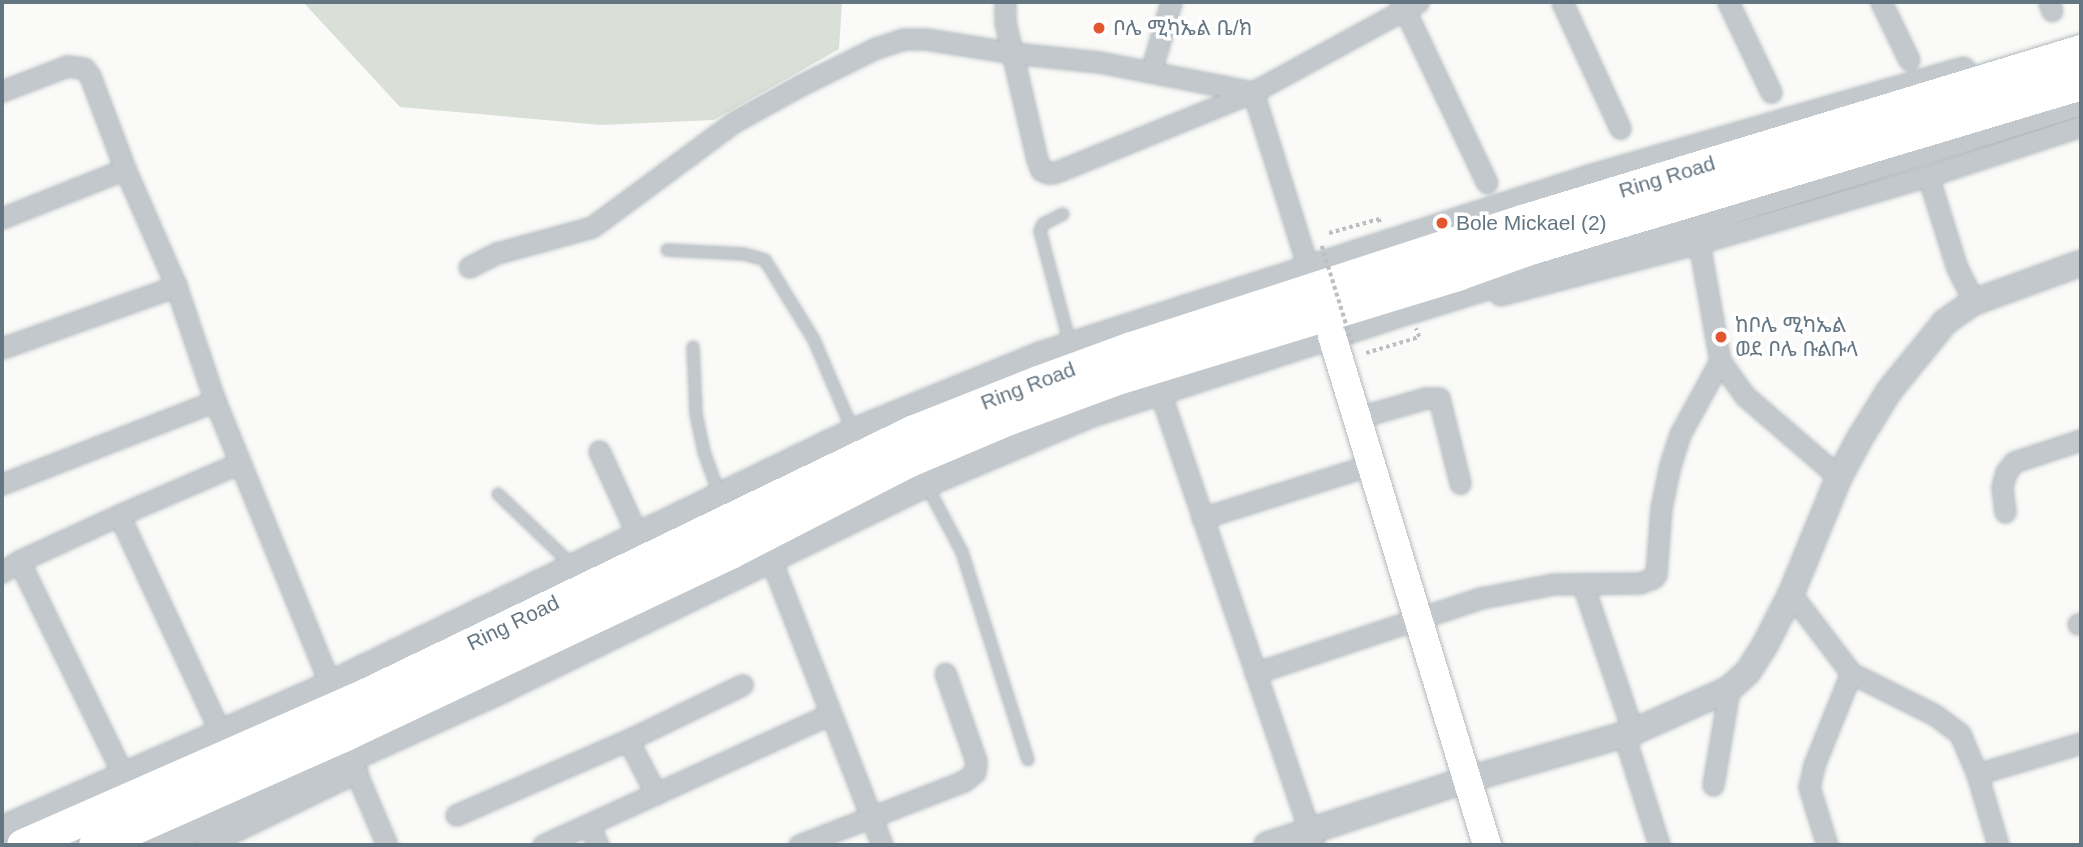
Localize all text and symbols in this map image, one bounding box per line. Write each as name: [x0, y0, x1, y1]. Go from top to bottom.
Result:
place label: ቦሌ ሚካኤል ቤ/ክ: [1113, 15, 1252, 41]
marker: ቦሌ ሚካኤል ቤ/ክ: [1091, 20, 1107, 36]
street label: Ring Road: [1616, 150, 1718, 204]
place label: Bole Mickael (2): [1456, 210, 1607, 236]
marker: Bole Mickael (2): [1434, 215, 1450, 231]
place label: ከቦሌ ሚካኤል ወደ ቦሌ ቡልቡላ: [1735, 312, 1858, 362]
marker: ከቦሌ ሚካኤል ወደ ቦሌ ቡልቡላ: [1713, 329, 1729, 345]
street label: Ring Road: [977, 356, 1079, 416]
street label: Ring Road: [463, 590, 563, 656]

